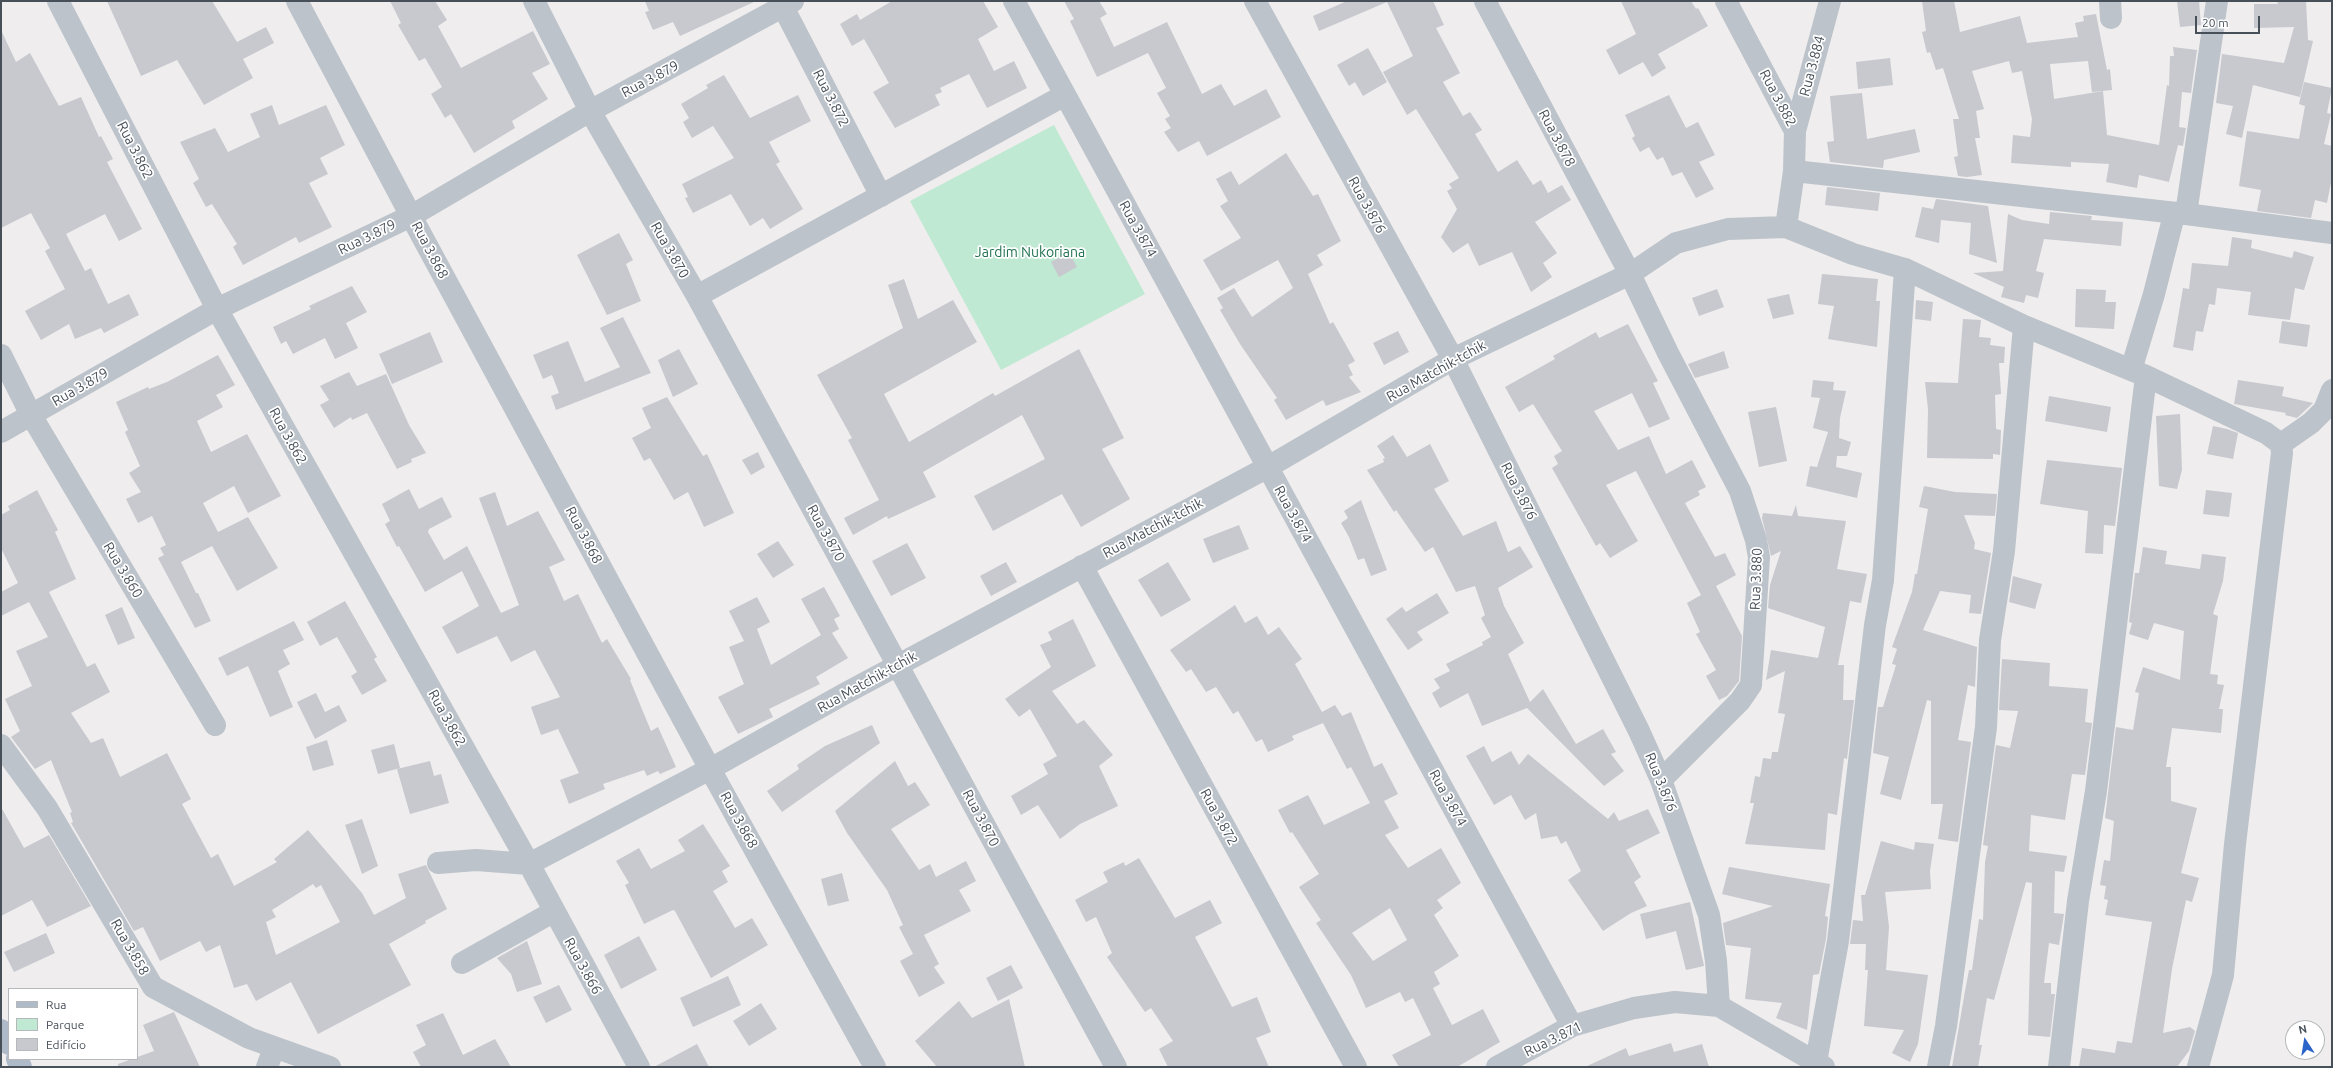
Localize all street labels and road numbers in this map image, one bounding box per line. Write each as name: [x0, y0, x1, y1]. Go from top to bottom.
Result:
street label: Rua 3.884: [1796, 34, 1828, 98]
street label: Rua 3.879: [619, 57, 681, 101]
street label: Rua 3.872: [809, 67, 853, 129]
street label: Rua 3.882: [1756, 67, 1800, 129]
street label: Rua 3.878: [1535, 107, 1579, 169]
street label: Rua 3.862: [113, 119, 157, 181]
street label: Rua 3.876: [1345, 174, 1389, 236]
street label: Rua 3.874: [1116, 198, 1160, 260]
street label: Rua 3.879: [335, 216, 399, 258]
street label: Rua 3.868: [408, 219, 452, 281]
street label: Rua 3.870: [647, 219, 693, 281]
street label: Rua Matchik-tchik: [1383, 337, 1489, 405]
street label: Rua 3.879: [49, 364, 111, 410]
street label: Rua 3.862: [266, 405, 310, 467]
street label: Rua 3.876: [1497, 460, 1541, 522]
street label: Rua 3.874: [1271, 483, 1315, 545]
street label: Rua Matchik-tchik: [1100, 494, 1206, 562]
street label: Rua 3.870: [804, 502, 848, 564]
street label: Rua 3.868: [562, 504, 606, 566]
street label: Rua 3.860: [100, 539, 146, 601]
street label: Rua 3.880: [1747, 548, 1765, 610]
street label: Rua Matchik-tchik: [814, 648, 920, 716]
street label: Rua 3.862: [425, 687, 469, 749]
street label: Rua 3.876: [1642, 750, 1680, 814]
street label: Rua 3.874: [1426, 767, 1470, 829]
street label: Rua 3.872: [1197, 786, 1241, 848]
street label: Rua 3.870: [959, 787, 1003, 849]
street label: Rua 3.868: [717, 789, 761, 851]
street label: Rua 3.858: [107, 916, 153, 978]
street label: Rua 3.866: [561, 935, 605, 997]
street label: Rua 3.871: [1521, 1018, 1585, 1060]

